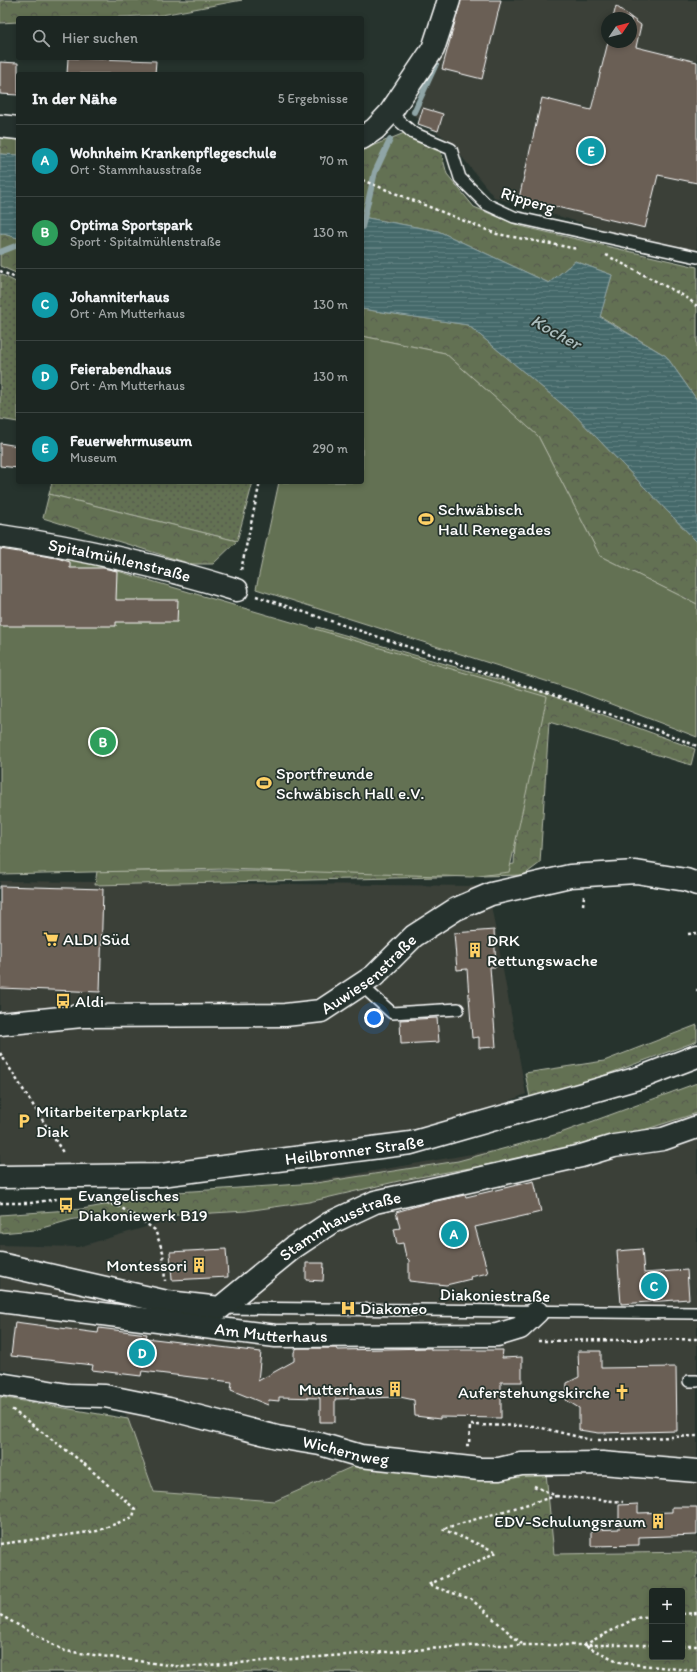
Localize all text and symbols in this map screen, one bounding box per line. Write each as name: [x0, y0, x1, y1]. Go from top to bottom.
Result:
north arrow: [601, 12, 637, 48]
search box: [16, 16, 364, 60]
icon: search: [30, 27, 52, 49]
text: Hier suchen: [62, 29, 138, 47]
text: In der Nähe: [32, 88, 117, 108]
text: 5 Ergebnisse: [278, 91, 348, 106]
pin: E: [578, 136, 604, 166]
text: Wohnheim Krankenpflegeschule: [70, 144, 277, 162]
text: A: [41, 153, 49, 168]
text: 70 m: [320, 153, 348, 168]
text: Ort · Stammhausstraße: [70, 162, 202, 177]
street label: Ripperg: [499, 182, 558, 218]
text: Optima Sportspark: [70, 216, 193, 234]
text: B: [41, 225, 49, 240]
text: 130 m: [313, 225, 348, 240]
text: Sport · Spitalmühlenstraße: [70, 234, 221, 249]
text: Johanniterhaus: [70, 288, 169, 306]
text: C: [41, 297, 49, 312]
text: 130 m: [313, 297, 348, 312]
text: Ort · Am Mutterhaus: [70, 306, 185, 321]
water label: Kocher: [527, 309, 587, 356]
text: Feierabendhaus: [70, 360, 171, 378]
text: D: [41, 369, 49, 384]
text: 130 m: [313, 369, 348, 384]
text: Ort · Am Mutterhaus: [70, 378, 185, 393]
text: Feuerwehrmuseum: [70, 432, 192, 450]
text: E: [41, 441, 49, 456]
text: 290 m: [312, 441, 348, 456]
text: Museum: [70, 450, 117, 465]
place label: Schwäbisch Hall Renegades: [438, 499, 551, 539]
sports icon: Schwäbisch Hall Renegades: [417, 510, 435, 528]
street label: Spitalmühlenstraße: [47, 534, 193, 586]
pin: B: [90, 727, 116, 757]
place label: Sportfreunde Schwäbisch Hall e.V.: [276, 763, 425, 803]
sports icon: Sportfreunde Schwäbisch Hall e.V.: [255, 774, 273, 792]
place label: ALDI Süd: [63, 929, 130, 949]
supermarket icon: ALDI Süd: [42, 930, 60, 948]
street label: Auwiesenstraße: [317, 930, 420, 1018]
place label: DRK Rettungswache: [487, 930, 598, 970]
building icon: DRK Rettungswache: [466, 941, 484, 959]
place label: Aldi: [75, 991, 104, 1011]
bus stop icon: Aldi: [54, 992, 72, 1010]
your location: [364, 1008, 384, 1028]
place label: Mitarbeiterparkplatz Diak: [36, 1101, 187, 1141]
parking icon: Mitarbeiterparkplatz Diak: [15, 1112, 33, 1130]
street label: Heilbronner Straße: [284, 1130, 426, 1169]
place label: Evangelisches Diakoniewerk B19: [78, 1185, 208, 1225]
street label: Stammhausstraße: [275, 1187, 403, 1265]
bus stop icon: Evangelisches Diakoniewerk B19: [57, 1196, 75, 1214]
pin: A: [441, 1219, 467, 1249]
place label: Montessori: [106, 1255, 187, 1275]
building icon: Montessori: [190, 1256, 208, 1274]
pin: C: [641, 1271, 667, 1301]
street label: Diakoniestraße: [439, 1284, 551, 1306]
place label: Diakoneo: [360, 1298, 427, 1318]
hospital icon: Diakoneo: [339, 1299, 357, 1317]
street label: Am Mutterhaus: [213, 1318, 327, 1346]
pin: D: [129, 1338, 155, 1368]
place label: Mutterhaus: [299, 1379, 383, 1399]
building icon: Mutterhaus: [386, 1380, 404, 1398]
place label: Auferstehungskirche: [458, 1382, 610, 1402]
church icon: Auferstehungskirche: [613, 1383, 631, 1401]
street label: Wichernweg: [301, 1431, 390, 1469]
place label: EDV-Schulungsraum: [494, 1511, 646, 1531]
building icon: EDV-Schulungsraum: [649, 1512, 667, 1530]
map controls: [649, 1588, 685, 1660]
button: +: [649, 1588, 685, 1624]
button: −: [649, 1624, 685, 1660]

